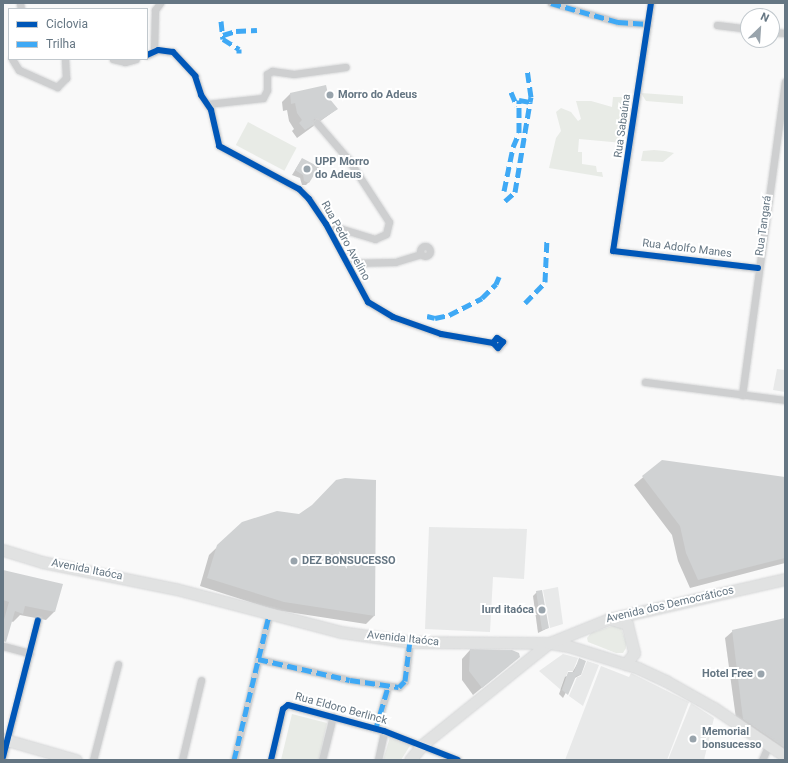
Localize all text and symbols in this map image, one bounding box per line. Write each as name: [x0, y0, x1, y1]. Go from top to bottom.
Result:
legend: [8, 8, 148, 60]
north arrow: [740, 8, 780, 48]
text: N: [759, 10, 771, 25]
text: Ciclovia: [46, 17, 88, 31]
text: Trilha: [46, 37, 76, 51]
place label: Morro do Adeus: [338, 88, 417, 102]
marker: Morro do Adeus: [325, 90, 335, 100]
street label: Rua Sabaúna: [612, 93, 634, 159]
place label: UPP Morro do Adeus: [315, 156, 369, 182]
marker: UPP Morro do Adeus: [302, 164, 312, 174]
street label: Rua Tangará: [753, 195, 775, 257]
street label: Rua Pedro Avelino: [318, 199, 372, 283]
street label: Rua Adolfo Manes: [642, 237, 732, 261]
place label: DEZ BONSUCESSO: [302, 554, 396, 568]
marker: DEZ BONSUCESSO: [289, 556, 299, 566]
street label: Avenida Itaóca: [50, 557, 124, 583]
street label: Avenida dos Democráticos: [605, 584, 735, 626]
place label: Iurd itaóca: [481, 603, 534, 617]
marker: Iurd itaóca: [537, 605, 547, 615]
street label: Avenida Itaóca: [366, 629, 440, 649]
place label: Hotel Free: [702, 667, 753, 681]
marker: Hotel Free: [756, 669, 766, 679]
street label: Rua Eldoro Berlinck: [294, 690, 388, 728]
place label: Memorial bonsucesso: [702, 726, 762, 752]
marker: Memorial bonsucesso: [687, 733, 699, 745]

